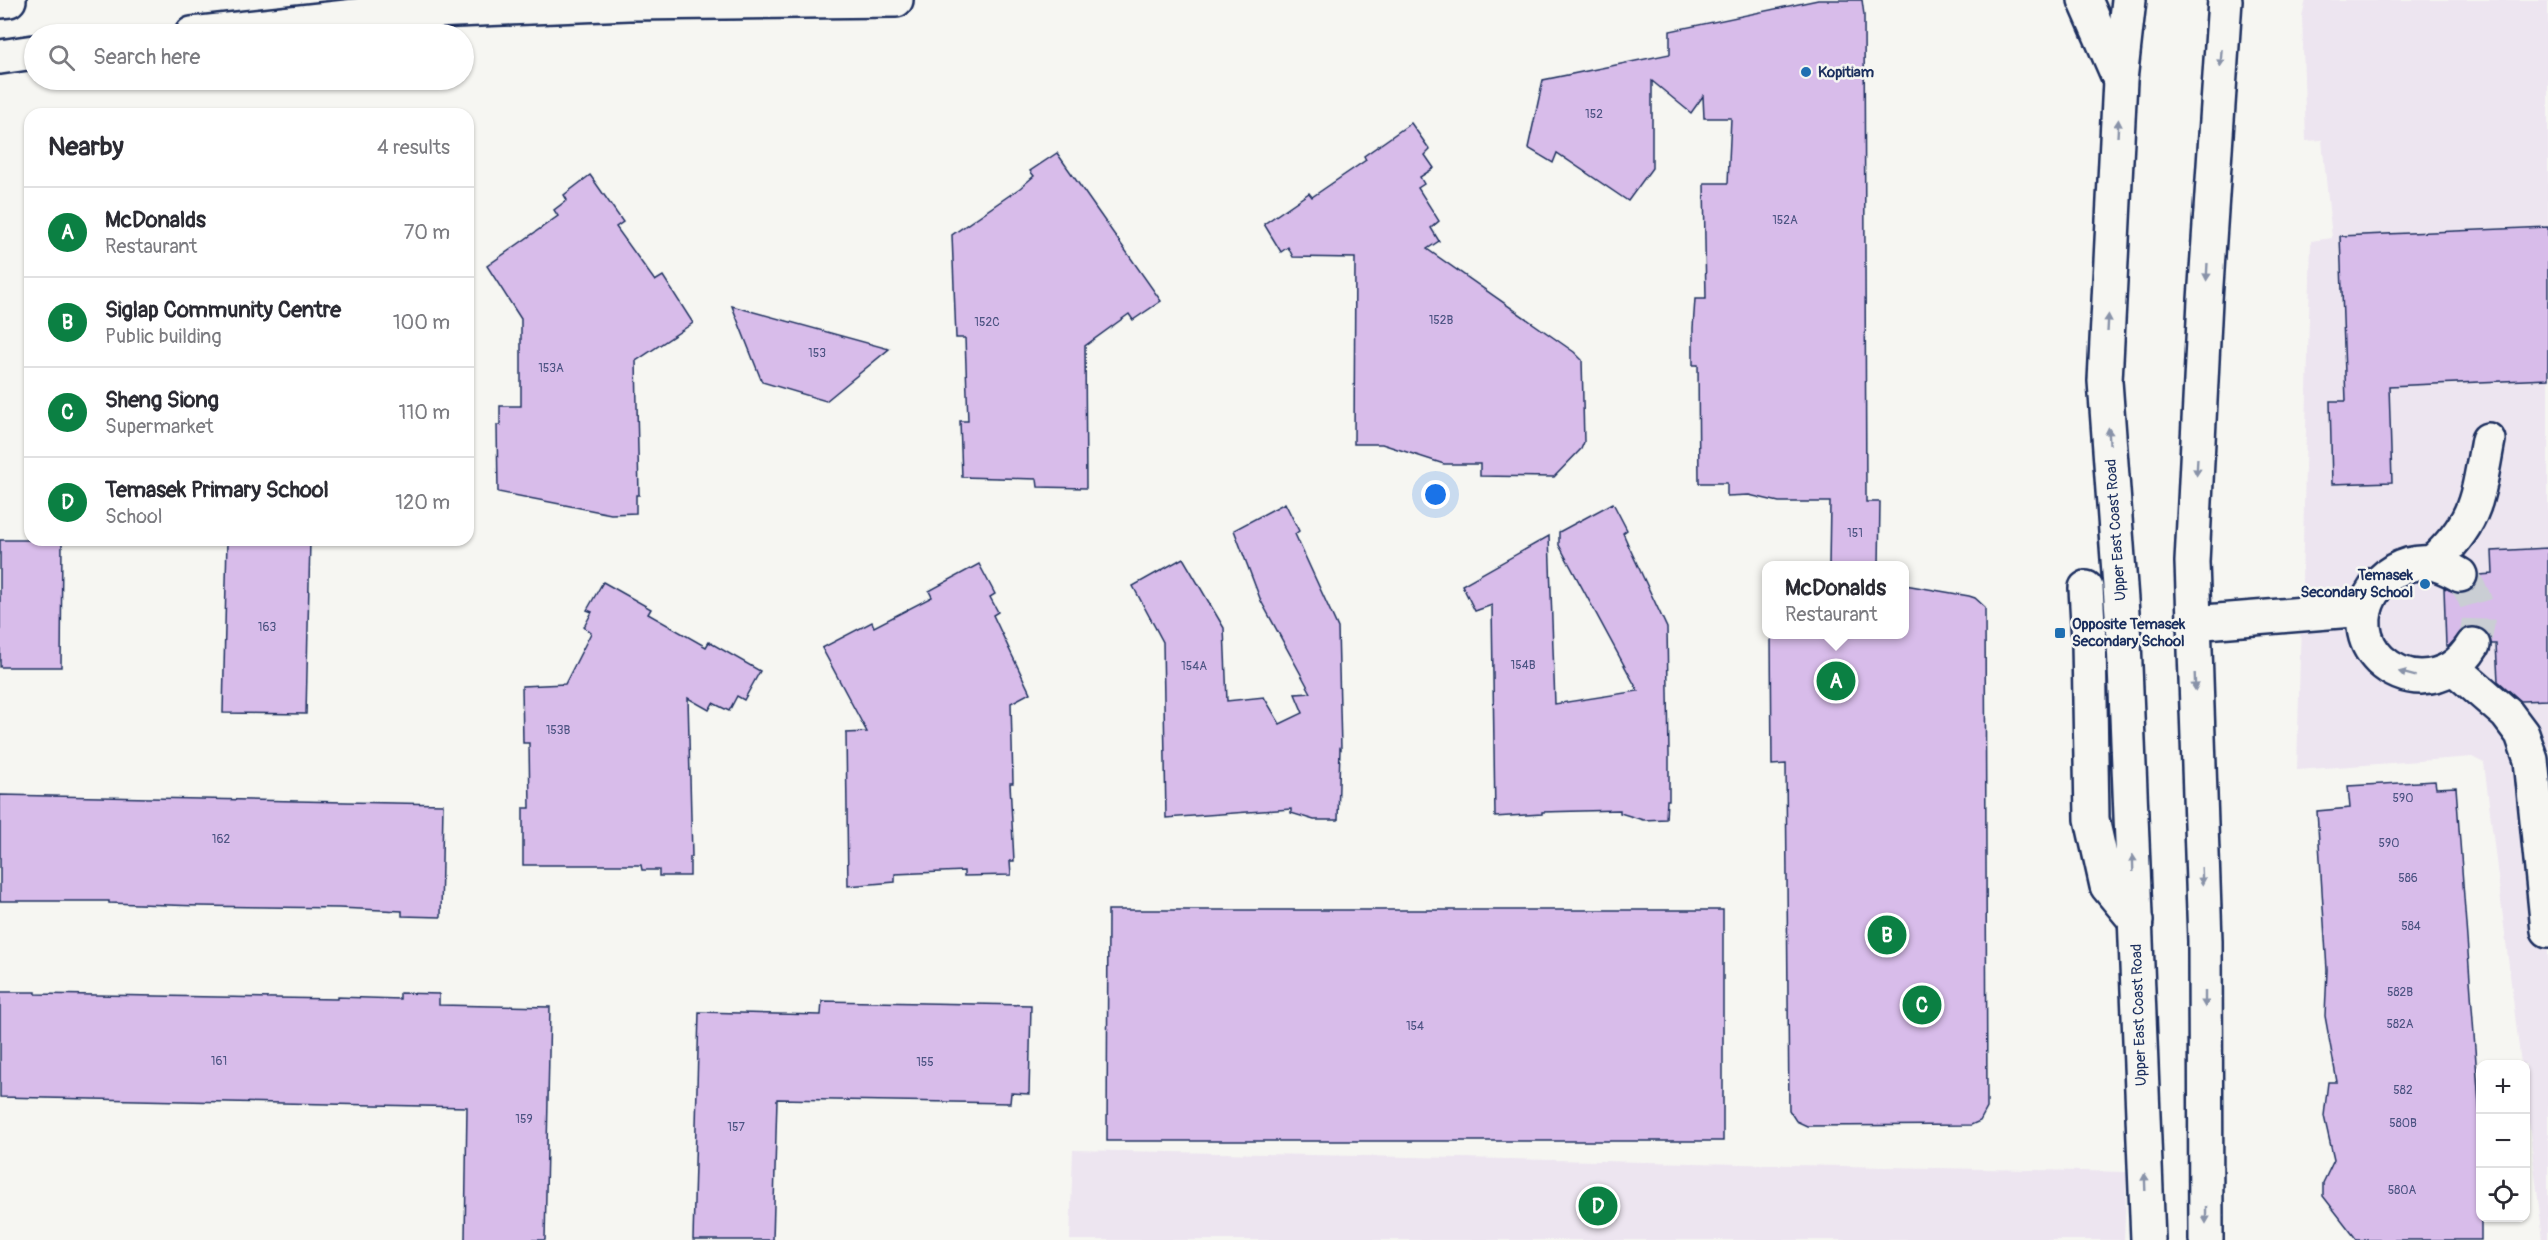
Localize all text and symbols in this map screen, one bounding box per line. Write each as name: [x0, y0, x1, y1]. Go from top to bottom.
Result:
search box: [24, 24, 474, 90]
icon: search: [45, 41, 78, 74]
text: Search here: [93, 43, 200, 71]
one-way arrow: [2216, 49, 2225, 68]
place label: Kopitiam: [1818, 63, 1874, 82]
marker: Kopitiam: [1799, 65, 1813, 79]
house number: 152: [1585, 107, 1603, 122]
one-way arrow: [2113, 119, 2122, 138]
text: Nearby: [48, 131, 124, 163]
text: 4 results: [377, 135, 450, 160]
text: McDonalds: [105, 206, 206, 234]
house number: 152A: [1772, 213, 1798, 228]
text: A: [61, 220, 74, 245]
text: 70 m: [404, 220, 450, 245]
text: Restaurant: [105, 234, 197, 259]
one-way arrow: [2202, 263, 2211, 282]
text: Siglap Community Centre: [105, 296, 341, 324]
text: B: [62, 310, 73, 335]
text: 100 m: [393, 310, 450, 335]
house number: 152B: [1429, 313, 1454, 328]
one-way arrow: [2103, 313, 2112, 332]
house number: 152C: [974, 315, 1000, 330]
text: Public building: [105, 324, 221, 349]
house number: 153: [808, 346, 826, 361]
house number: 153A: [538, 361, 564, 376]
text: Sheng Siong: [105, 386, 219, 414]
text: C: [61, 400, 74, 425]
text: 110 m: [399, 400, 450, 425]
text: Supermarket: [105, 414, 214, 439]
one-way arrow: [2104, 427, 2114, 446]
one-way arrow: [2192, 457, 2201, 476]
street label: Upper East Coast Road: [2102, 458, 2130, 602]
text: Temasek Primary School: [105, 476, 329, 504]
your location: [1421, 480, 1450, 509]
text: D: [61, 490, 74, 515]
text: 120 m: [395, 490, 450, 515]
text: School: [105, 504, 162, 529]
house number: 151: [1847, 526, 1863, 541]
popup: [1762, 561, 1909, 639]
place label: Temasek Secondary School: [2300, 566, 2414, 602]
text: McDonalds: [1785, 574, 1886, 602]
marker: Temasek Secondary School: [2418, 577, 2432, 591]
text: Restaurant: [1785, 602, 1877, 627]
place label: Opposite Temasek Secondary School: [2072, 615, 2186, 651]
house number: 163: [258, 620, 276, 635]
marker: Opposite Temasek Secondary School: [2053, 626, 2067, 640]
house number: 154B: [1511, 658, 1536, 673]
pin: A: [1816, 658, 1856, 704]
house number: 154A: [1181, 659, 1207, 674]
one-way arrow: [2398, 669, 2416, 679]
one-way arrow: [2190, 672, 2200, 691]
house number: 153B: [546, 723, 571, 738]
house number: 590: [2393, 791, 2413, 806]
house number: 162: [212, 832, 230, 847]
house number: 590: [2379, 836, 2399, 851]
one-way arrow: [2128, 853, 2138, 872]
one-way arrow: [2198, 867, 2207, 886]
house number: 586: [2398, 871, 2418, 886]
pin: B: [1868, 912, 1906, 958]
house number: 584: [2401, 919, 2421, 934]
street label: Upper East Coast Road: [2127, 944, 2151, 1086]
pin: C: [1902, 982, 1942, 1028]
house number: 582B: [2387, 985, 2413, 1000]
one-way arrow: [2200, 990, 2210, 1009]
house number: 582A: [2386, 1017, 2414, 1032]
house number: 154: [1406, 1019, 1424, 1034]
house number: 161: [211, 1054, 227, 1069]
house number: 155: [916, 1055, 934, 1070]
map controls: [2476, 1060, 2530, 1222]
button: +: [2476, 1060, 2530, 1114]
house number: 582: [2393, 1083, 2413, 1098]
house number: 159: [515, 1112, 533, 1127]
button: −: [2476, 1114, 2530, 1168]
house number: 580B: [2389, 1116, 2417, 1131]
house number: 157: [727, 1120, 745, 1135]
button: locate: [2476, 1168, 2530, 1222]
one-way arrow: [2141, 1172, 2150, 1191]
house number: 580A: [2388, 1183, 2416, 1198]
pin: D: [1578, 1184, 1618, 1228]
one-way arrow: [2201, 1206, 2211, 1225]

